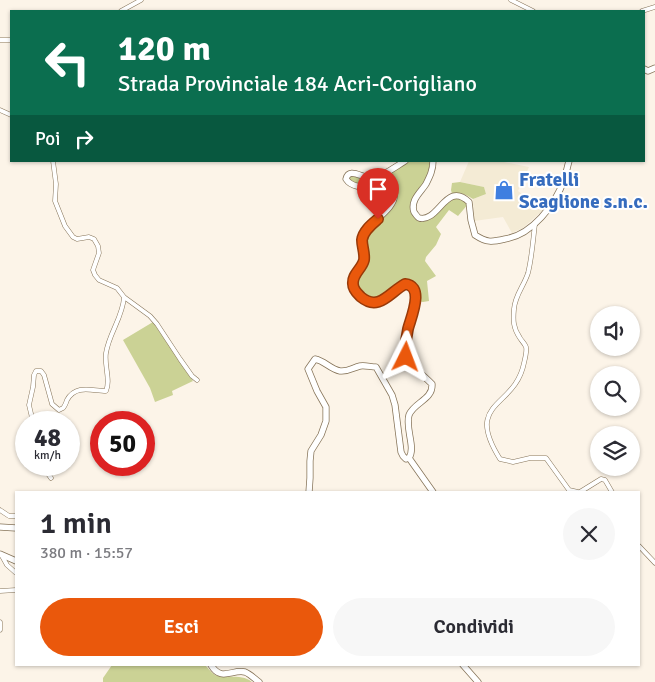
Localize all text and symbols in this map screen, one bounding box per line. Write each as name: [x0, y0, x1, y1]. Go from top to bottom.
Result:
text: 120 m: [118, 27, 211, 70]
icon: left: [35, 30, 100, 95]
text: Strada Provinciale 184 Acri-Corigliano: [118, 70, 477, 97]
icon: right: [70, 125, 98, 153]
text: Poi: [35, 127, 60, 151]
pin: [357, 168, 399, 219]
place label: Fratelli Scaglione s.n.c.: [519, 168, 648, 214]
icon: arrive: [364, 175, 392, 203]
shop icon: Fratelli Scaglione s.n.c.: [493, 179, 515, 201]
map controls: [590, 306, 640, 476]
button: sound: [590, 306, 640, 356]
position arrow: [379, 330, 431, 382]
button: search: [590, 366, 640, 416]
speed limit sign: 50: [90, 411, 155, 476]
text: 48: [34, 422, 61, 453]
button: layers: [590, 426, 640, 476]
text: km/h: [34, 448, 61, 463]
text: 1 min: [40, 505, 112, 542]
button: close: [563, 508, 615, 560]
text: 380 m · 15:57: [40, 543, 133, 563]
button: Esci: [40, 598, 323, 656]
button: Condividi: [333, 598, 615, 656]

